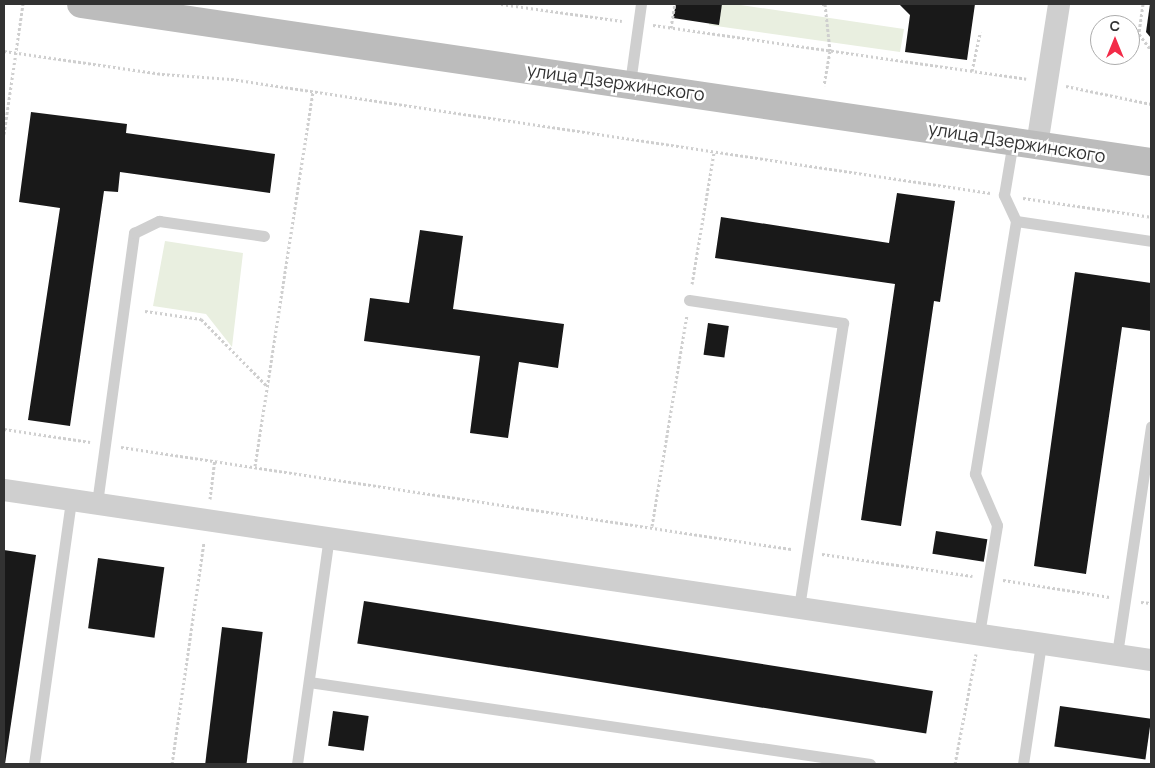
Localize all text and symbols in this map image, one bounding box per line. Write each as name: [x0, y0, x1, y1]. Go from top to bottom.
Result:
north arrow: [1090, 15, 1140, 65]
text: С: [1110, 16, 1120, 35]
street label: улица Дзержинского: [526, 59, 706, 105]
street label: улица Дзержинского: [927, 117, 1107, 167]

